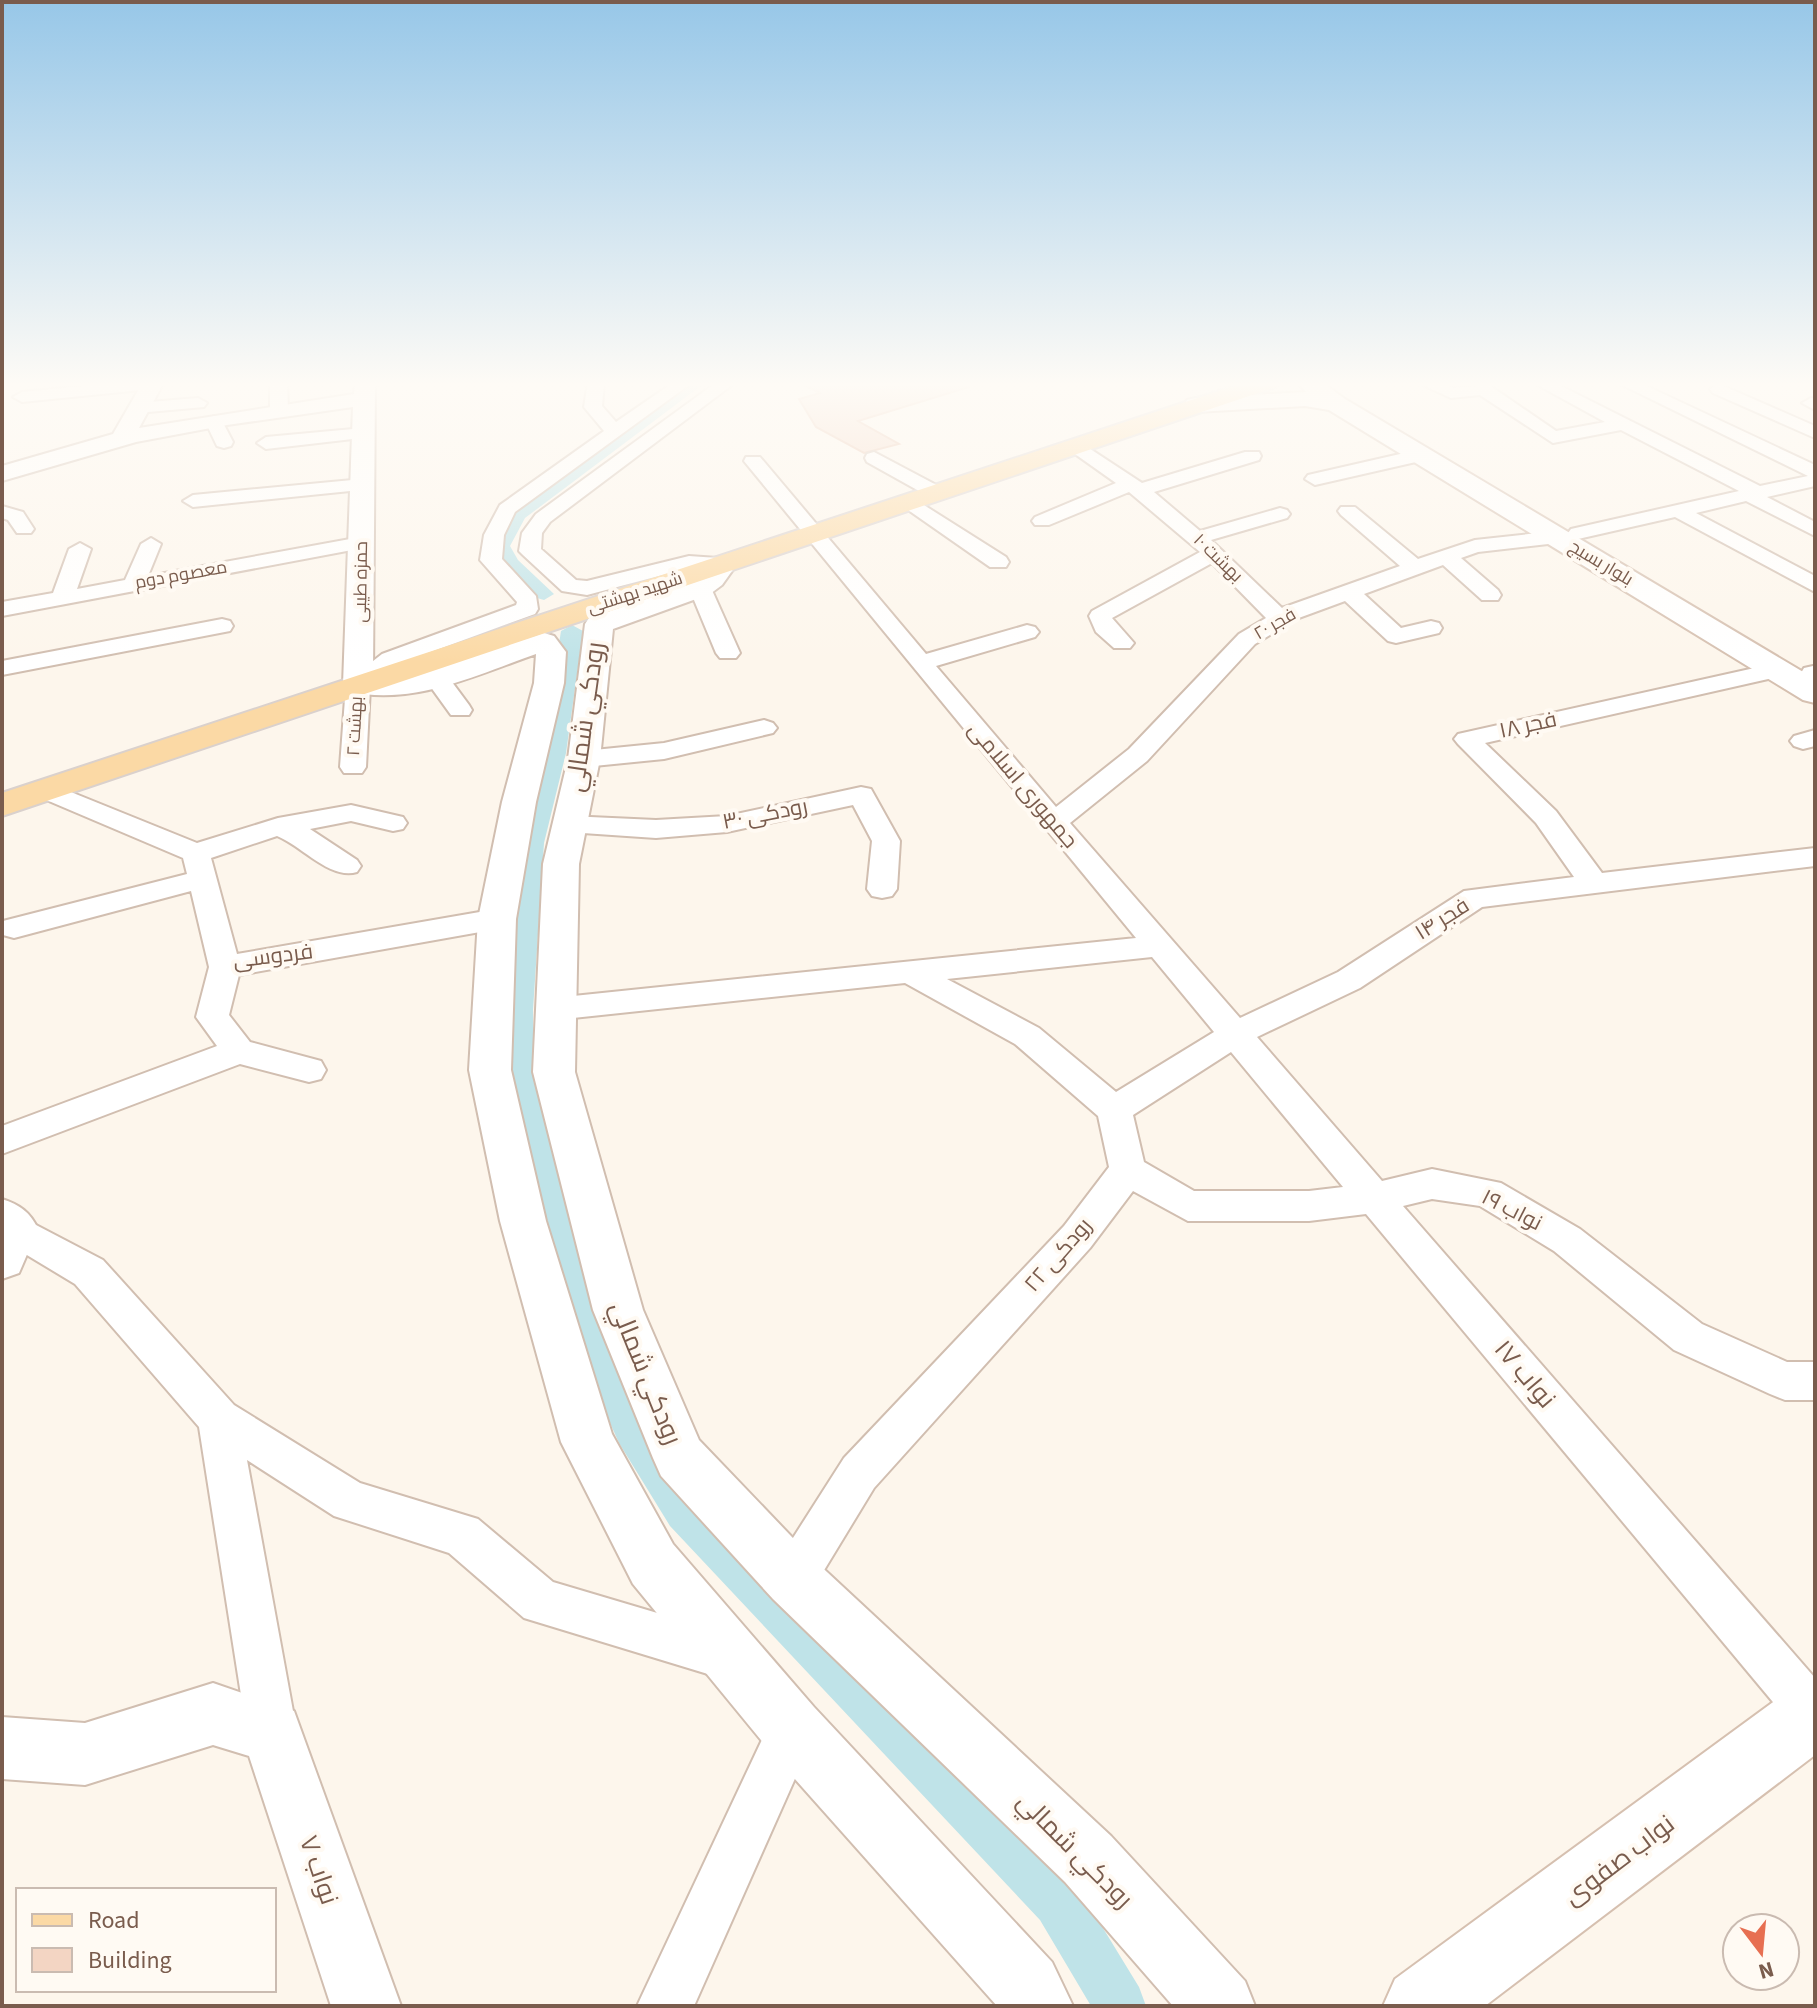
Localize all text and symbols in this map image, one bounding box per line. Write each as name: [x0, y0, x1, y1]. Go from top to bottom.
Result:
street label: بهشت ۱۰: [1188, 528, 1248, 588]
street label: بلوار بسیج: [1564, 534, 1638, 592]
street label: حمزه طیبی: [348, 541, 374, 623]
street label: معصوم دوم: [133, 555, 229, 595]
street label: شهید بهشتی: [584, 566, 686, 620]
street label: فجر ۲۰: [1249, 602, 1301, 646]
street label: رودکي شمالي: [556, 640, 616, 795]
street label: بهشت ۲: [341, 695, 369, 757]
street label: فجر ۱۸: [1496, 703, 1560, 747]
street label: جمهوری اسلامی: [960, 715, 1086, 855]
street label: رودکی ۳۰: [720, 790, 810, 838]
street label: فجر ۱۴: [1408, 890, 1476, 948]
street label: فردوسی: [231, 935, 315, 977]
street label: نواب ۱۹: [1476, 1181, 1548, 1239]
street label: رودکی ۲۲: [1017, 1211, 1099, 1299]
street label: رودکي شمالي: [599, 1296, 691, 1451]
street label: نواب ۱۷: [1485, 1332, 1565, 1416]
street label: رودکي شمالي: [1007, 1783, 1142, 1918]
street label: نواب صفوی: [1556, 1806, 1682, 1914]
street label: نواب ۷: [290, 1830, 348, 1910]
legend: [16, 1888, 276, 1992]
text: Road: [88, 1903, 140, 1938]
north arrow: [1721, 1912, 1801, 1992]
text: Building: [88, 1943, 172, 1978]
text: N: [1755, 1953, 1778, 1988]

